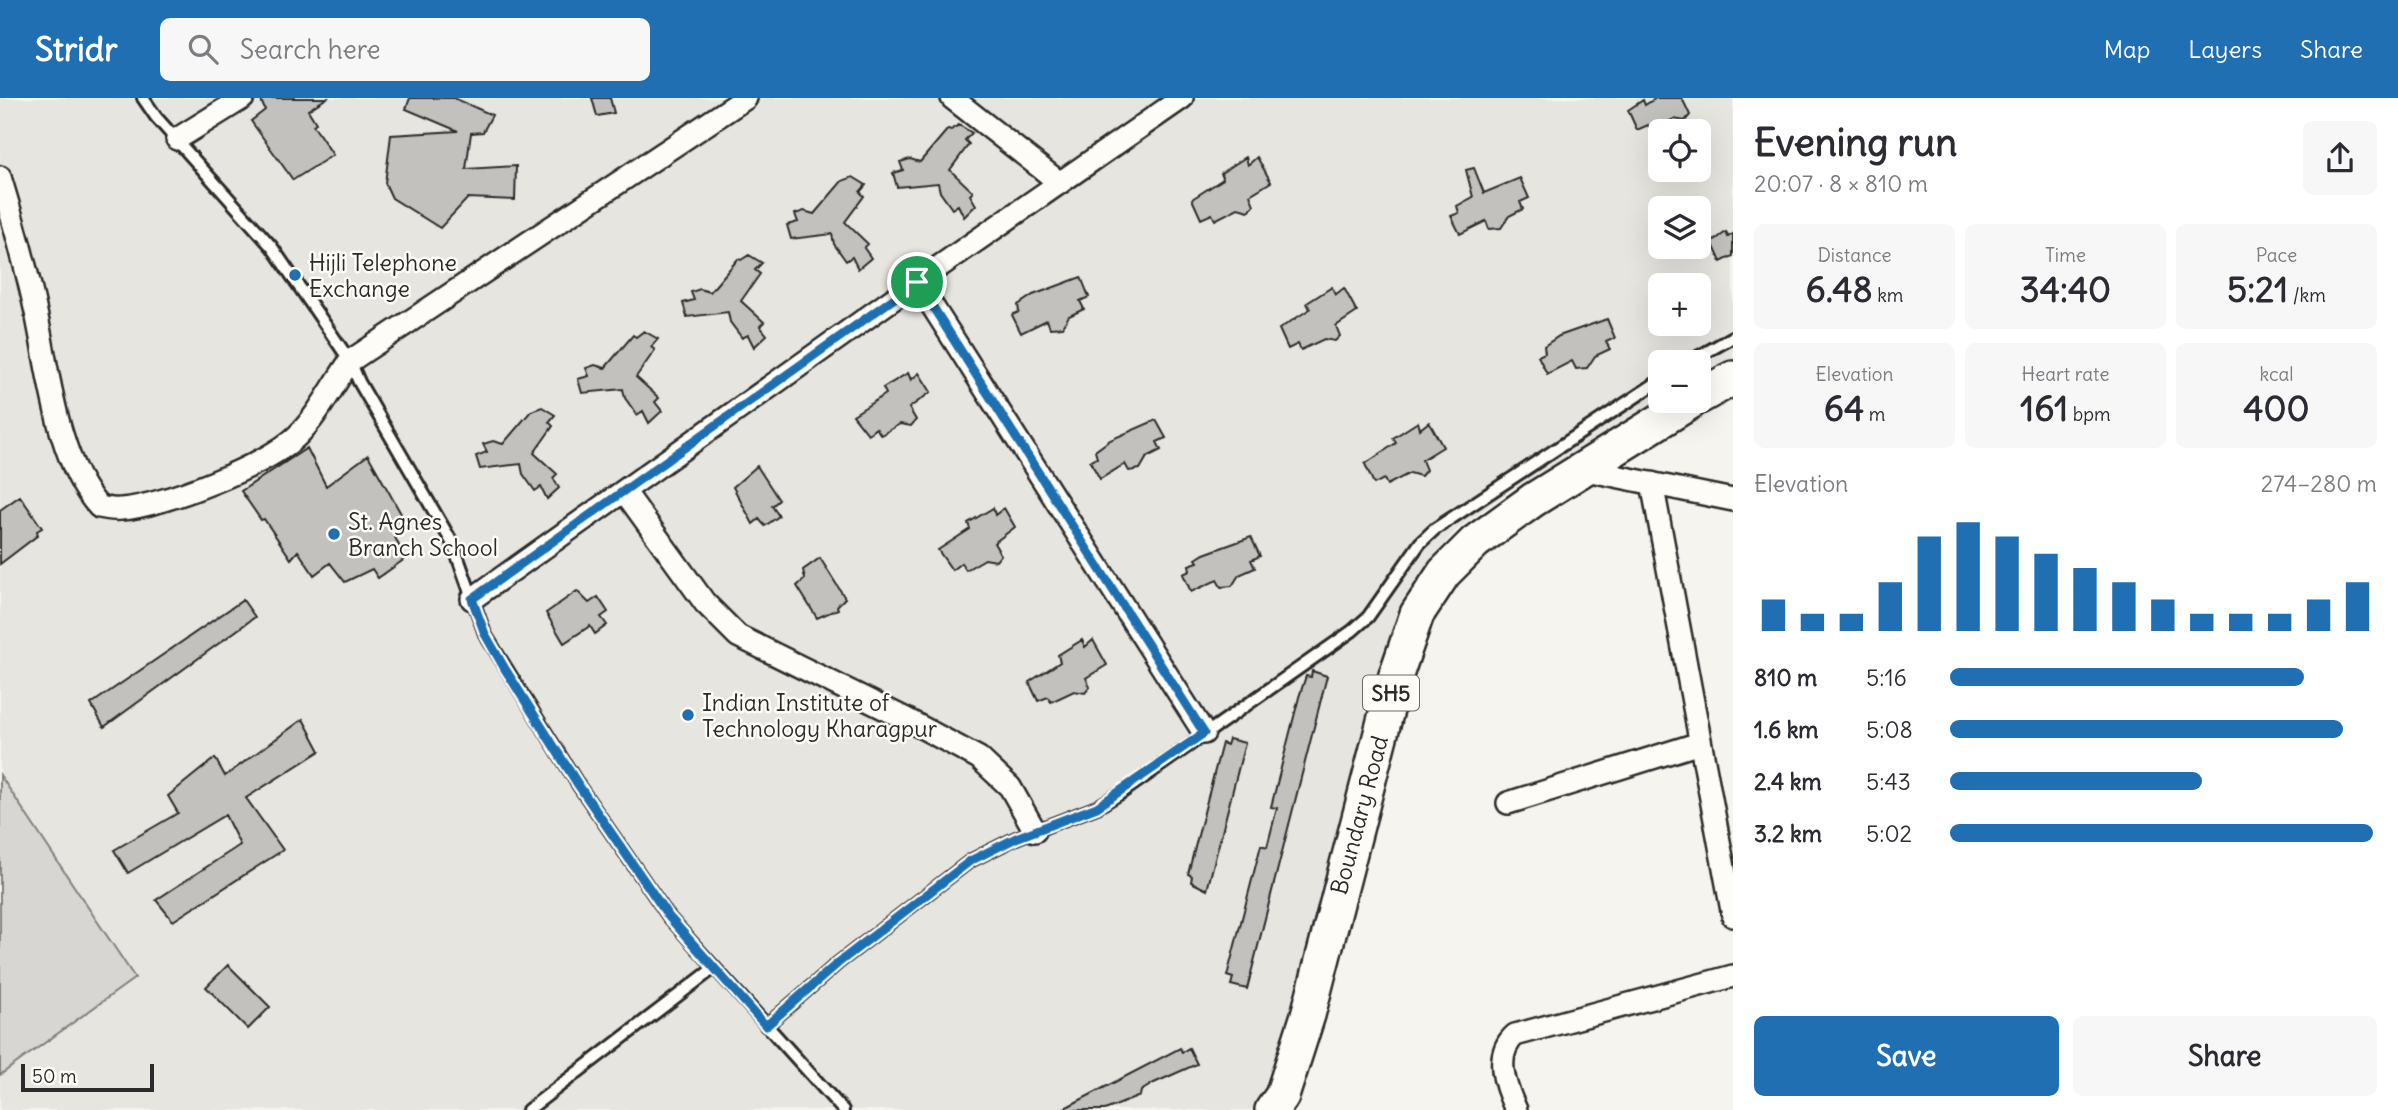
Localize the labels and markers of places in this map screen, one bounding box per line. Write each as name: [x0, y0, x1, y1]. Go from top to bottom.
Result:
place label: Hijli Telephone Exchange: [309, 248, 457, 303]
pin: [887, 252, 947, 312]
marker: Hijli Telephone Exchange: [287, 267, 303, 283]
place label: St. Agnes Branch School: [348, 507, 498, 562]
marker: St. Agnes Branch School: [326, 526, 342, 542]
place label: Indian Institute of Technology Kharagpur: [702, 688, 938, 743]
marker: Indian Institute of Technology Kharagpur: [680, 707, 696, 723]

